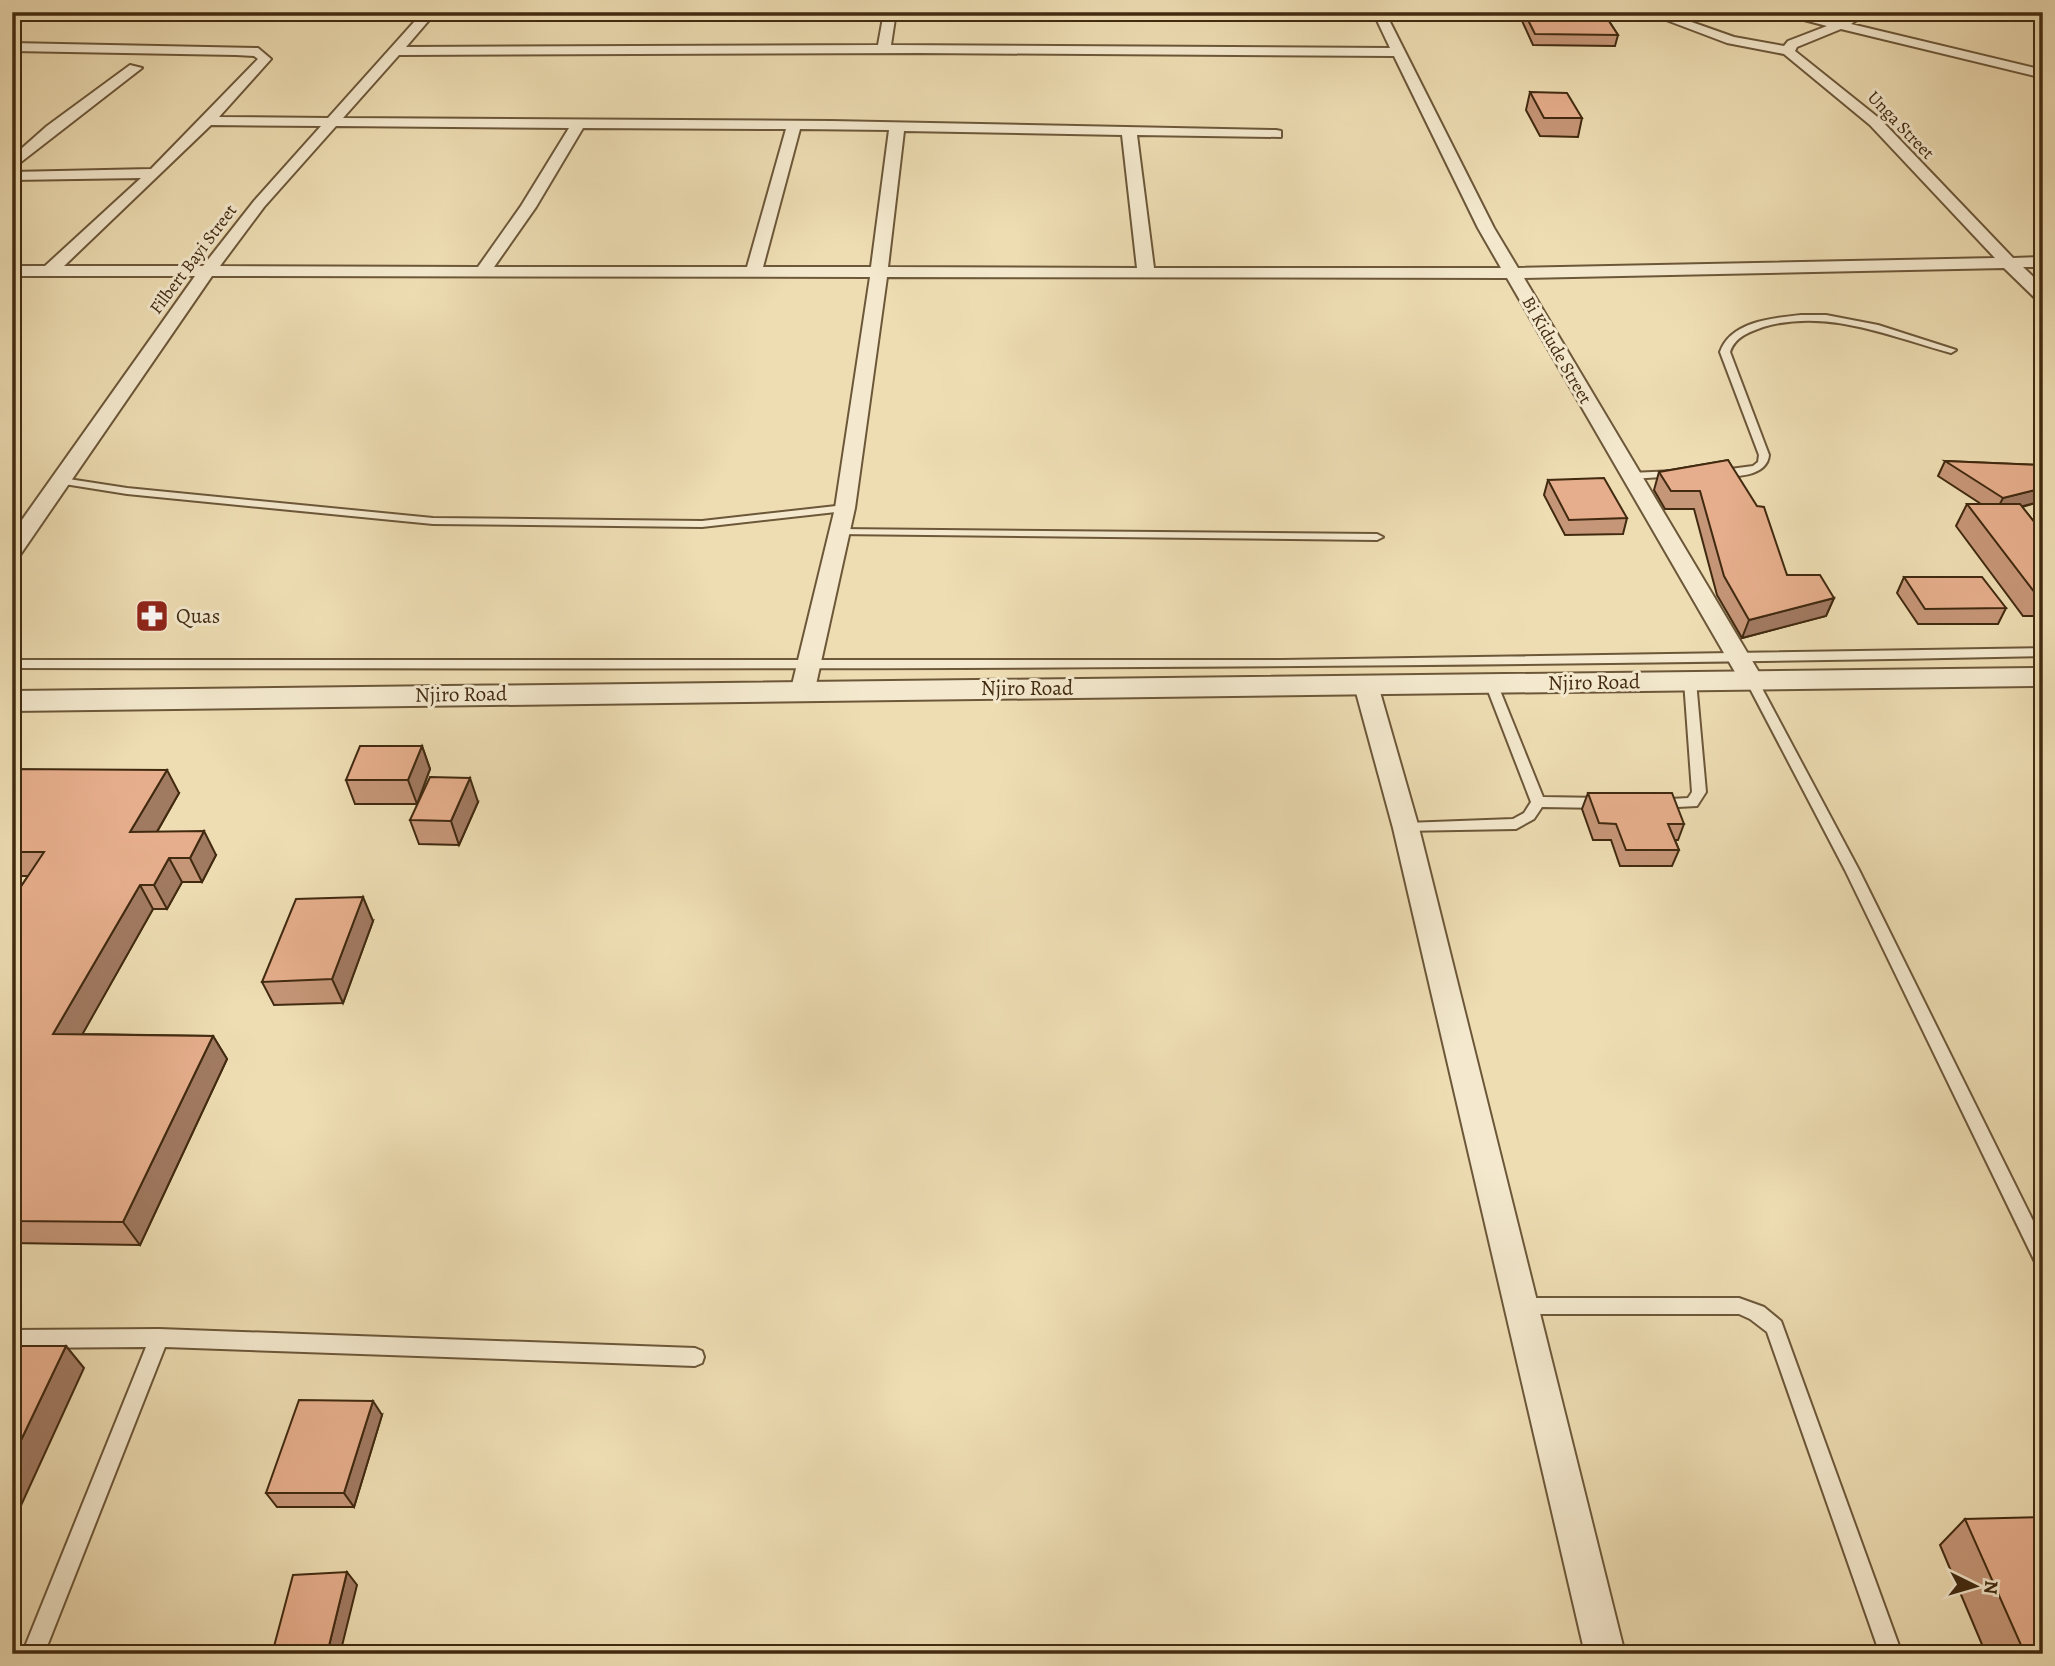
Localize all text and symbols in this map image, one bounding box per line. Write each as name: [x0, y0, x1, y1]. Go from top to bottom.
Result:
street label: Unga Street: [1862, 85, 1940, 165]
street label: Filbert Bayi Street: [144, 199, 242, 319]
street label: Bi Kidude Street: [1516, 292, 1598, 408]
pharmacy icon: Quas: [133, 597, 171, 635]
place label: Quas: [176, 602, 220, 630]
street label: Njiro Road: [1548, 667, 1641, 697]
street label: Njiro Road: [981, 674, 1074, 702]
street label: Njiro Road: [415, 679, 508, 709]
north arrow: [1940, 1550, 2010, 1620]
text: N: [1977, 1579, 2004, 1596]

